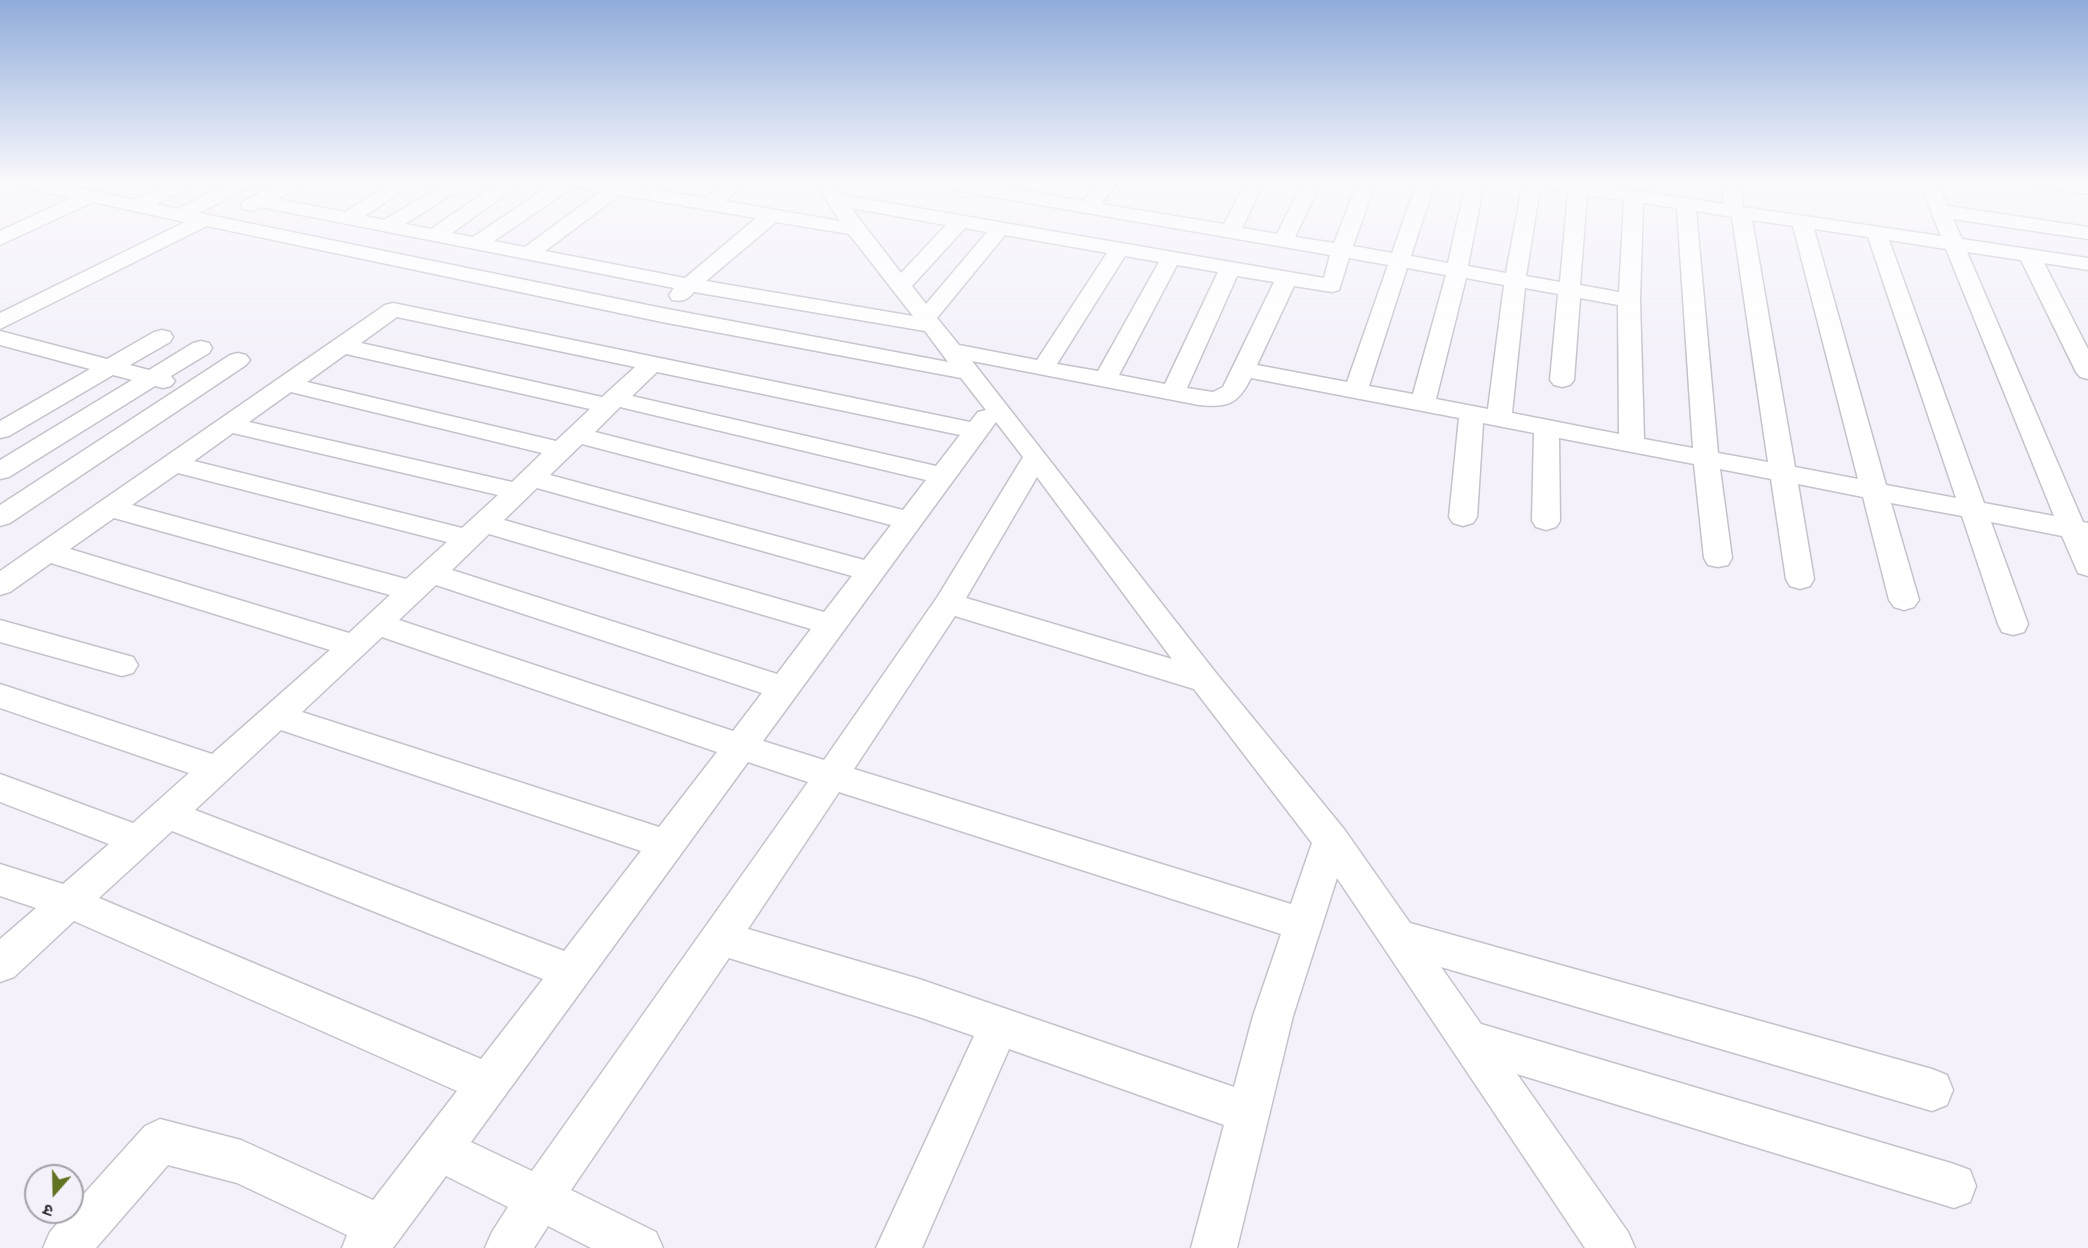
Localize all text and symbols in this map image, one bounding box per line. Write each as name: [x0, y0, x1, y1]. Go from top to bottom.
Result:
north arrow: [24, 1164, 84, 1224]
text: उ: [41, 1198, 56, 1220]

